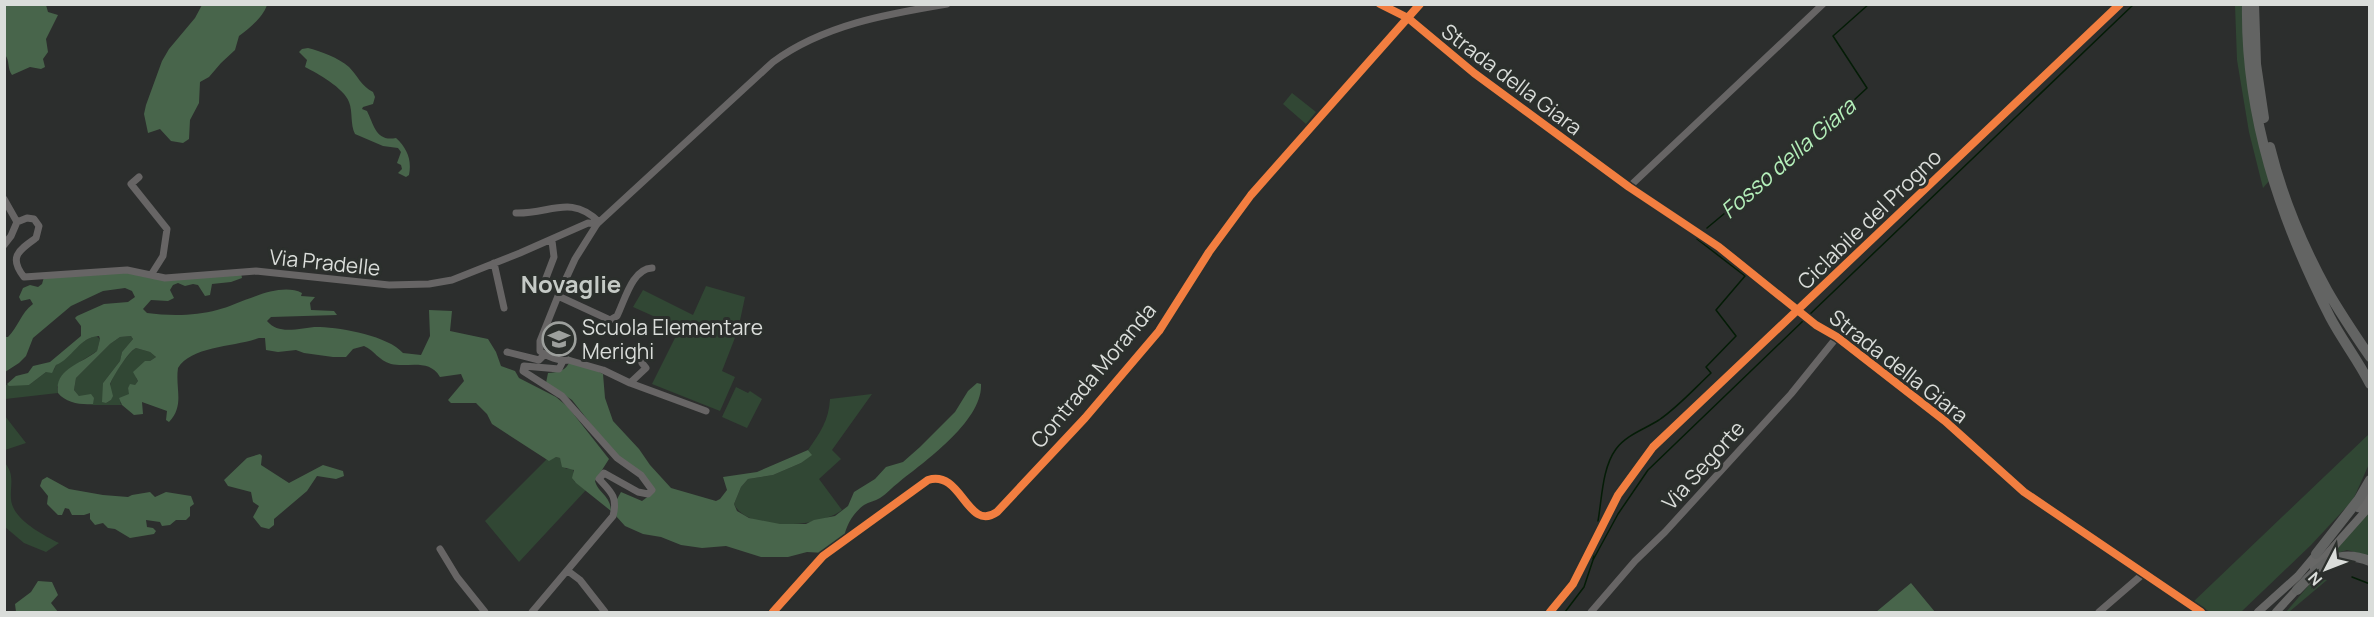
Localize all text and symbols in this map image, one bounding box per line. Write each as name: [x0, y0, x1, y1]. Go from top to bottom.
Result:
street label: Strada della Giara: [1436, 17, 1588, 141]
water label: Fosso della Giara: [1714, 90, 1863, 225]
street label: Ciclabile del Progno: [1791, 143, 1947, 295]
street label: Via Pradelle: [268, 242, 382, 282]
district label: Novaglie: [521, 267, 621, 300]
street label: Contrada Moranda: [1024, 297, 1162, 453]
street label: Strada della Giara: [1824, 303, 1974, 429]
place label: Scuola Elementare Merighi: [582, 313, 763, 365]
school or university icon: Scuola Elementare Merighi: [541, 321, 577, 357]
street label: Via Segorte: [1655, 414, 1751, 516]
north arrow: [2296, 539, 2356, 599]
text: N: [2303, 567, 2327, 591]

